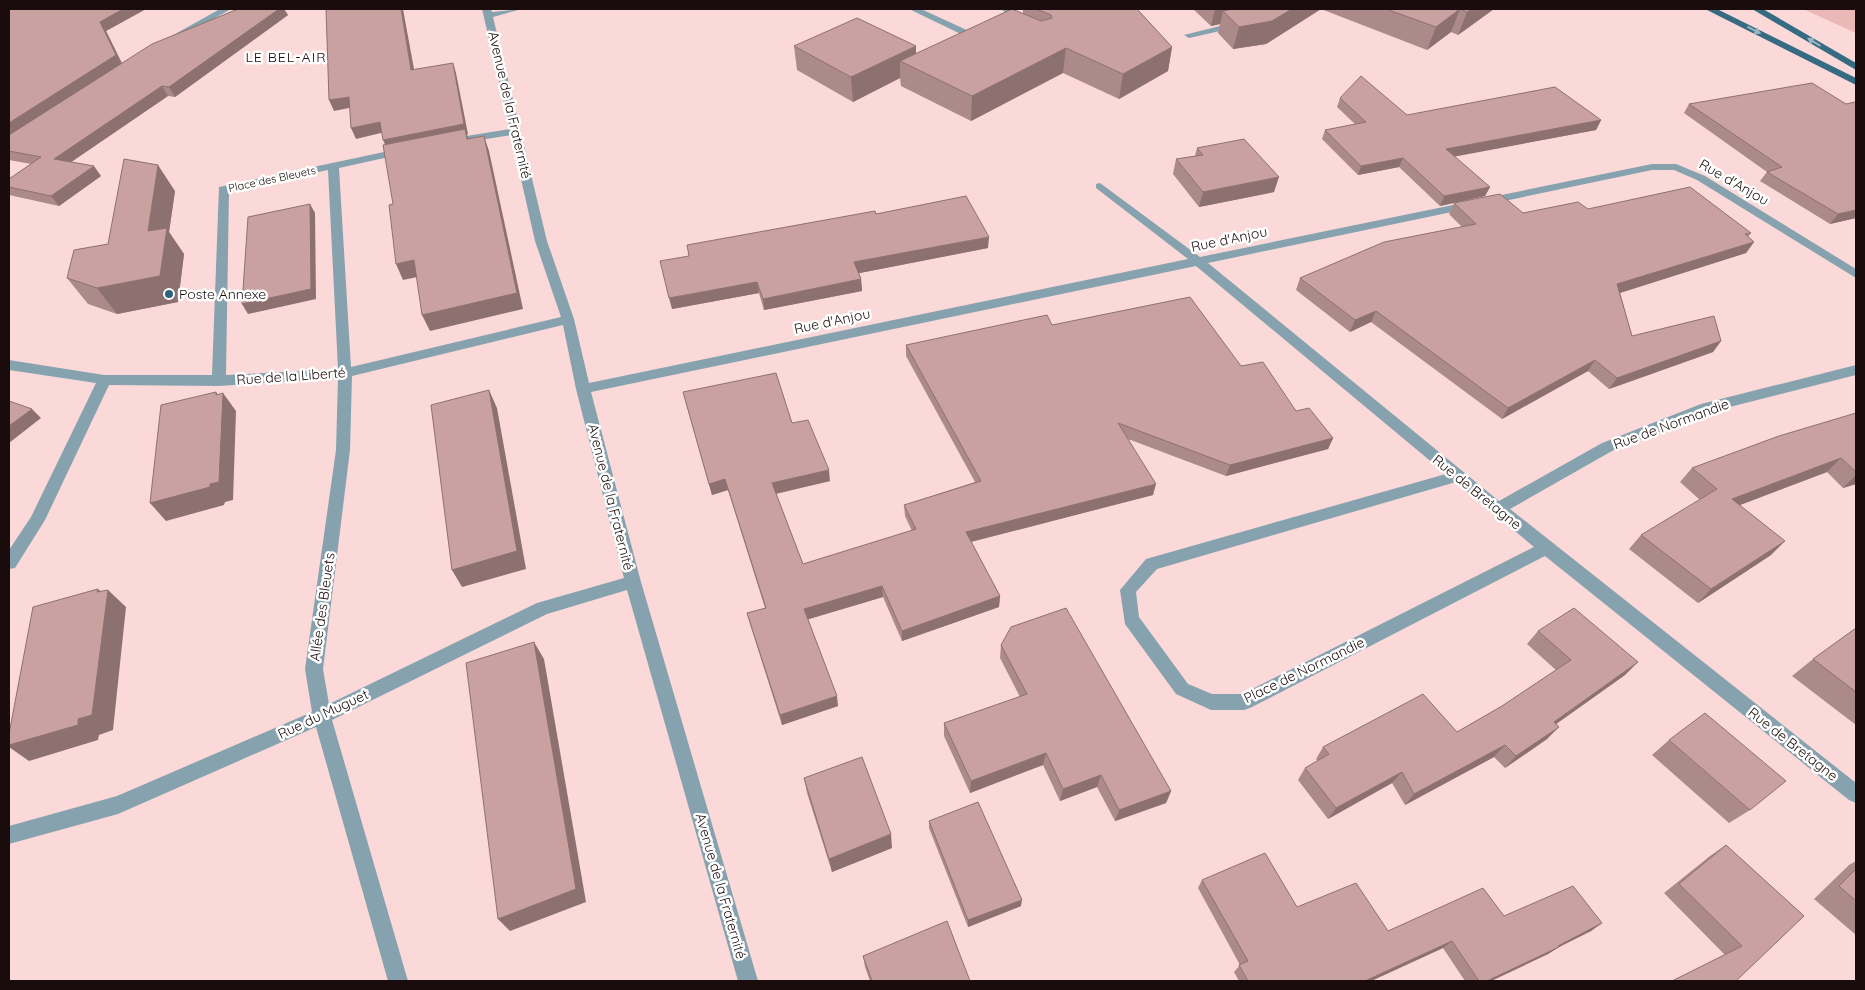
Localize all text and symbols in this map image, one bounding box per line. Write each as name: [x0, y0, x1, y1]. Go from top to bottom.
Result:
one-way arrow: [1747, 26, 1761, 34]
street label: Avenue de la Fraternité: [484, 30, 536, 180]
one-way arrow: [1808, 37, 1821, 46]
district label: LE BEL-AIR: [245, 48, 327, 66]
street label: Rue d'Anjou: [1696, 155, 1772, 209]
street label: Place des Bleuets: [227, 163, 317, 195]
street label: Rue d'Anjou: [1189, 222, 1269, 256]
place label: Poste Annexe: [179, 285, 266, 303]
marker: Poste Annexe: [163, 288, 175, 300]
street label: Rue d'Anjou: [792, 304, 872, 338]
street label: Rue de la Liberté: [236, 363, 346, 389]
street label: Rue de Normandie: [1611, 395, 1731, 453]
street label: Avenue de la Fraternité: [584, 422, 638, 572]
street label: Rue de Bretagne: [1429, 451, 1525, 533]
street label: Allée des Bleuets: [305, 552, 339, 662]
street label: Place de Normandie: [1241, 633, 1367, 707]
street label: Rue du Muguet: [275, 685, 371, 743]
street label: Rue de Bretagne: [1744, 703, 1842, 785]
street label: Avenue de la Fraternité: [692, 811, 750, 961]

